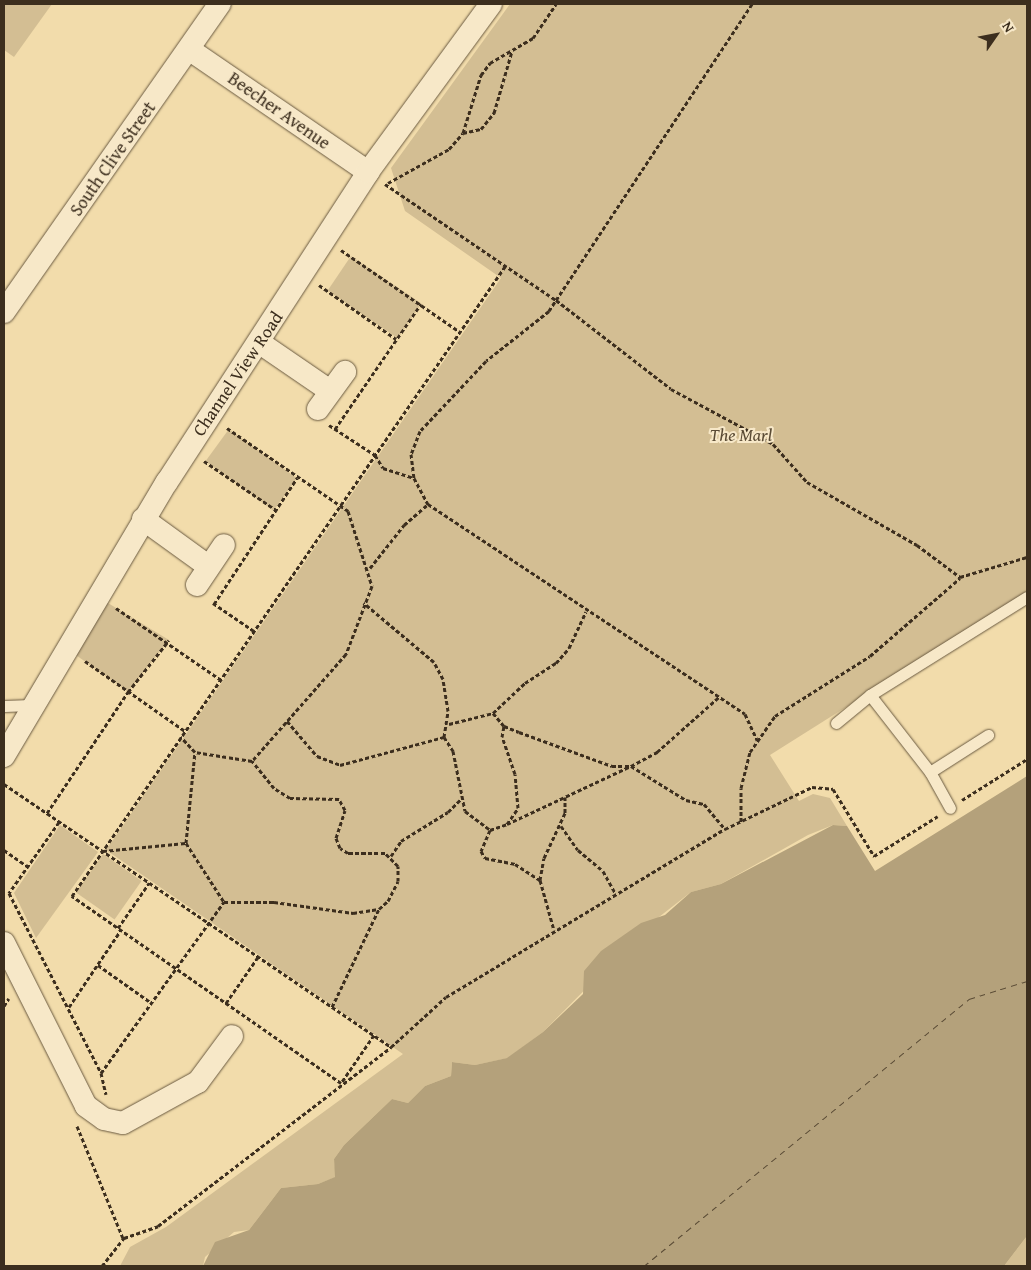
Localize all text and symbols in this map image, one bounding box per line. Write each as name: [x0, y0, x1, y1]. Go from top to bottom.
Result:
north arrow: [971, 10, 1021, 60]
text: N: [998, 17, 1020, 36]
street label: Beecher Avenue: [224, 68, 334, 154]
street label: South Clive Street: [66, 98, 160, 220]
street label: Channel View Road: [188, 308, 288, 440]
park label: The Marl: [710, 424, 772, 446]

